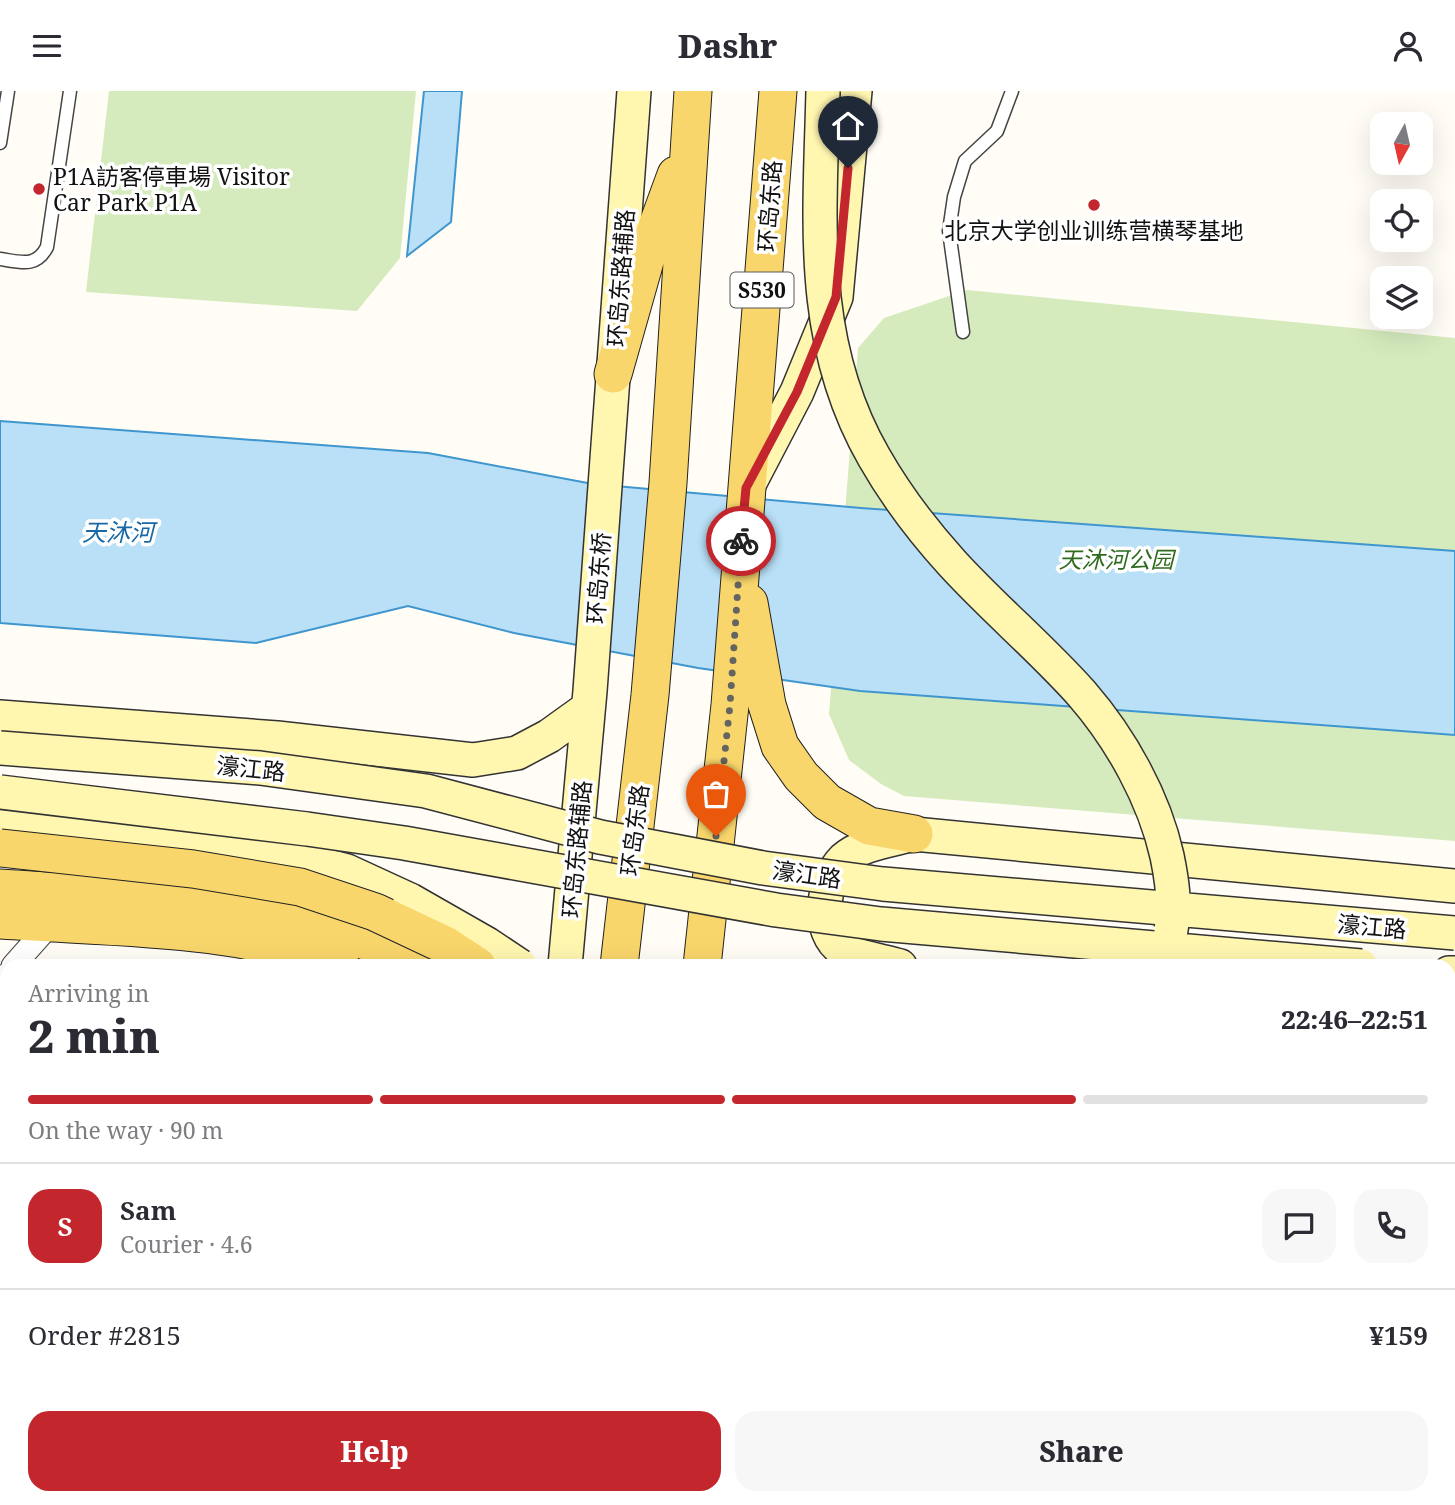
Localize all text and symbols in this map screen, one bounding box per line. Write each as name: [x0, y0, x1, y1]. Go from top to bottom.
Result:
text: Dashr: [678, 24, 777, 67]
icon: menu: [28, 27, 66, 65]
icon: person: [1389, 27, 1427, 65]
pin: [818, 96, 878, 168]
icon: home: [829, 107, 867, 145]
north arrow: [1370, 112, 1433, 175]
map controls: [1370, 112, 1433, 329]
street label: 环岛东路: [750, 159, 788, 253]
place label: P1A訪客停車場 Visitor Car Park P1A: [53, 160, 290, 218]
marker: P1A訪客停車場 Visitor Car Park P1A: [31, 181, 47, 197]
button: locate: [1370, 189, 1433, 252]
marker: 北京大学创业训练营横琴基地: [1086, 197, 1102, 213]
street label: 环岛东路辅路: [599, 208, 641, 348]
place label: 北京大学创业训练营横琴基地: [945, 214, 1244, 246]
button: layers: [1370, 266, 1433, 329]
road number: S530: [730, 273, 794, 307]
courier: [706, 506, 776, 576]
water label: 天沐河: [82, 515, 158, 548]
icon: bike: [722, 522, 760, 560]
street label: 环岛东桥: [579, 531, 617, 625]
park label: 天沐河公园: [1059, 543, 1177, 575]
street label: 濠江路: [215, 748, 287, 788]
pin: [686, 764, 746, 836]
icon: bag: [697, 775, 735, 813]
street label: 环岛东路辅路: [554, 779, 598, 919]
street label: 环岛东路: [613, 782, 655, 878]
street label: 濠江路: [771, 853, 843, 895]
street label: 濠江路: [1336, 907, 1408, 945]
text: Arriving in: [28, 977, 149, 1009]
text: 22:46–22:51: [1281, 1001, 1428, 1037]
text: 2 min: [28, 1004, 160, 1066]
text: On the way · 90 m: [28, 1114, 223, 1146]
button: chat: [1262, 1189, 1336, 1263]
button: phone: [1354, 1189, 1428, 1263]
text: Sam: [120, 1192, 176, 1228]
text: S: [57, 1208, 73, 1244]
text: Courier · 4.6: [120, 1228, 253, 1260]
text: Order #2815: [28, 1317, 181, 1353]
text: ¥159: [1369, 1317, 1428, 1353]
button: Help: [28, 1411, 721, 1491]
button: Share: [735, 1411, 1428, 1491]

